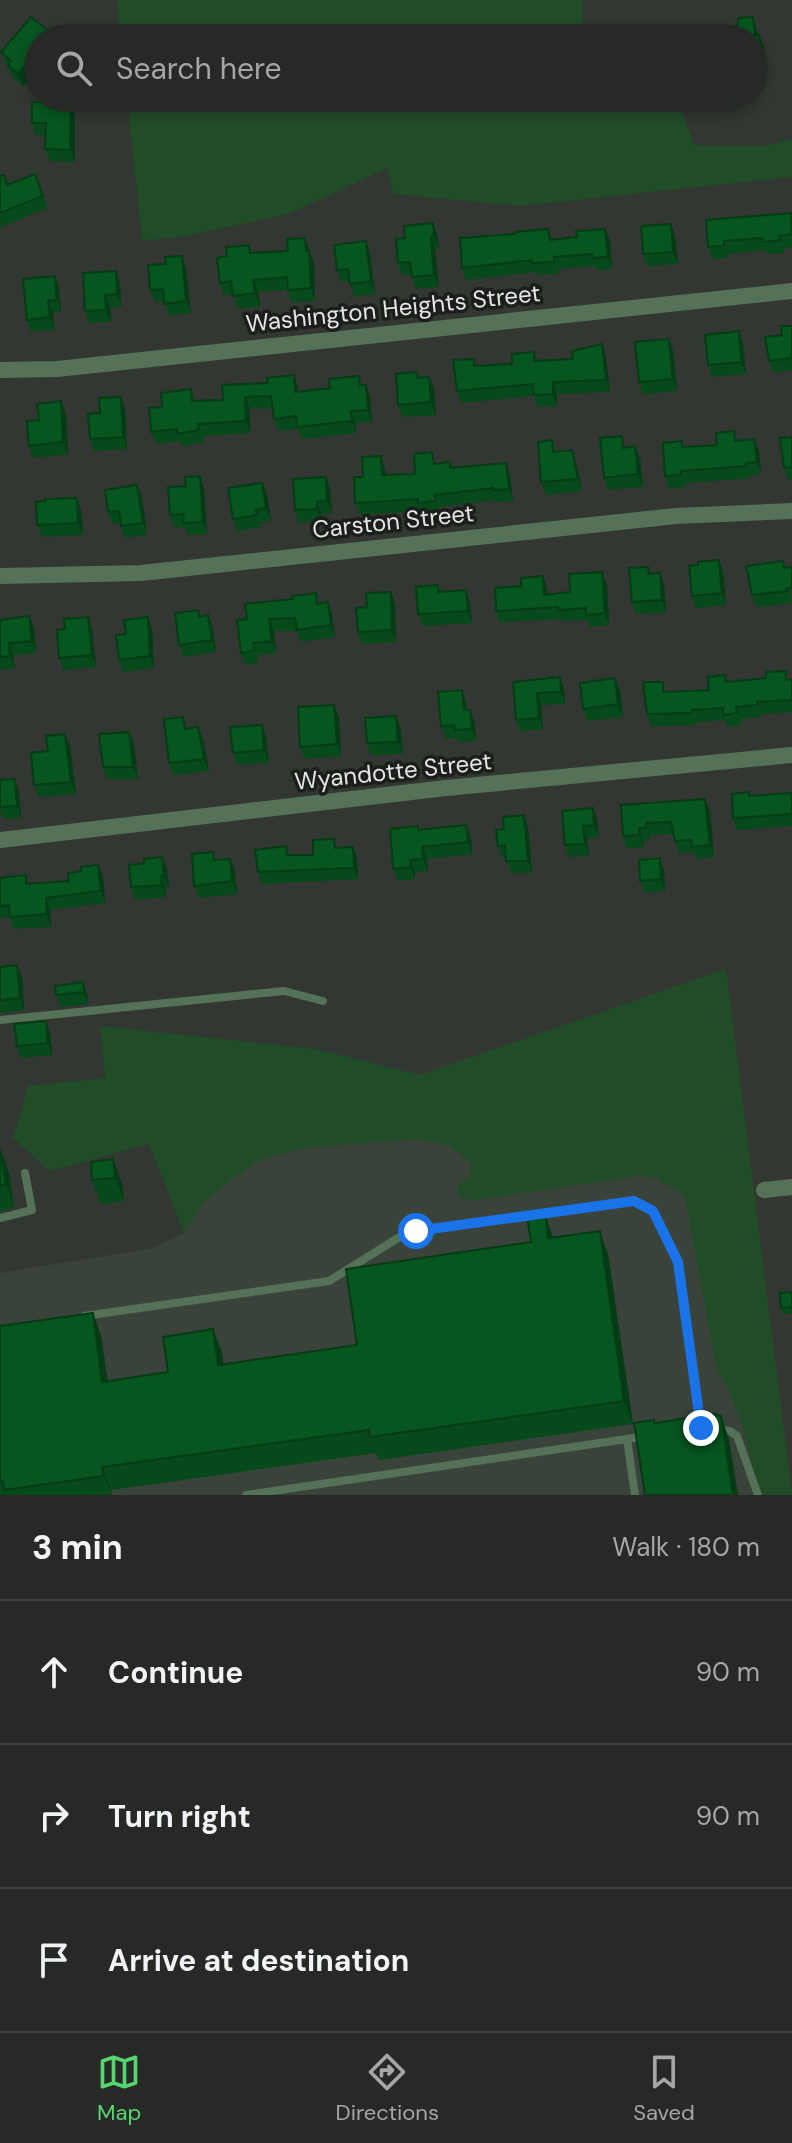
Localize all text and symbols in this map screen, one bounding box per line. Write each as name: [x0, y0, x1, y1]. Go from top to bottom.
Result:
search box: [24, 24, 768, 112]
icon: search: [52, 46, 96, 90]
text: Search here: [116, 49, 282, 88]
street label: Washington Heights Street: [244, 277, 542, 339]
street label: Carston Street: [311, 497, 475, 545]
street label: Wyandotte Street: [293, 745, 493, 797]
route start: [398, 1213, 434, 1249]
route end: [683, 1410, 719, 1446]
text: 3 min: [32, 1525, 123, 1570]
text: Walk · 180 m: [612, 1530, 760, 1564]
icon: ahead: [32, 1650, 76, 1694]
text: Continue: [108, 1653, 243, 1692]
text: 90 m: [696, 1655, 760, 1689]
icon: right: [32, 1794, 76, 1838]
text: Turn right: [108, 1797, 251, 1836]
text: 90 m: [696, 1799, 760, 1833]
icon: arrive: [32, 1938, 76, 1982]
text: Arrive at destination: [108, 1941, 409, 1980]
tab: Map: [97, 2050, 141, 2127]
tab: Directions: [336, 2050, 439, 2127]
tab: Saved: [633, 2050, 695, 2127]

